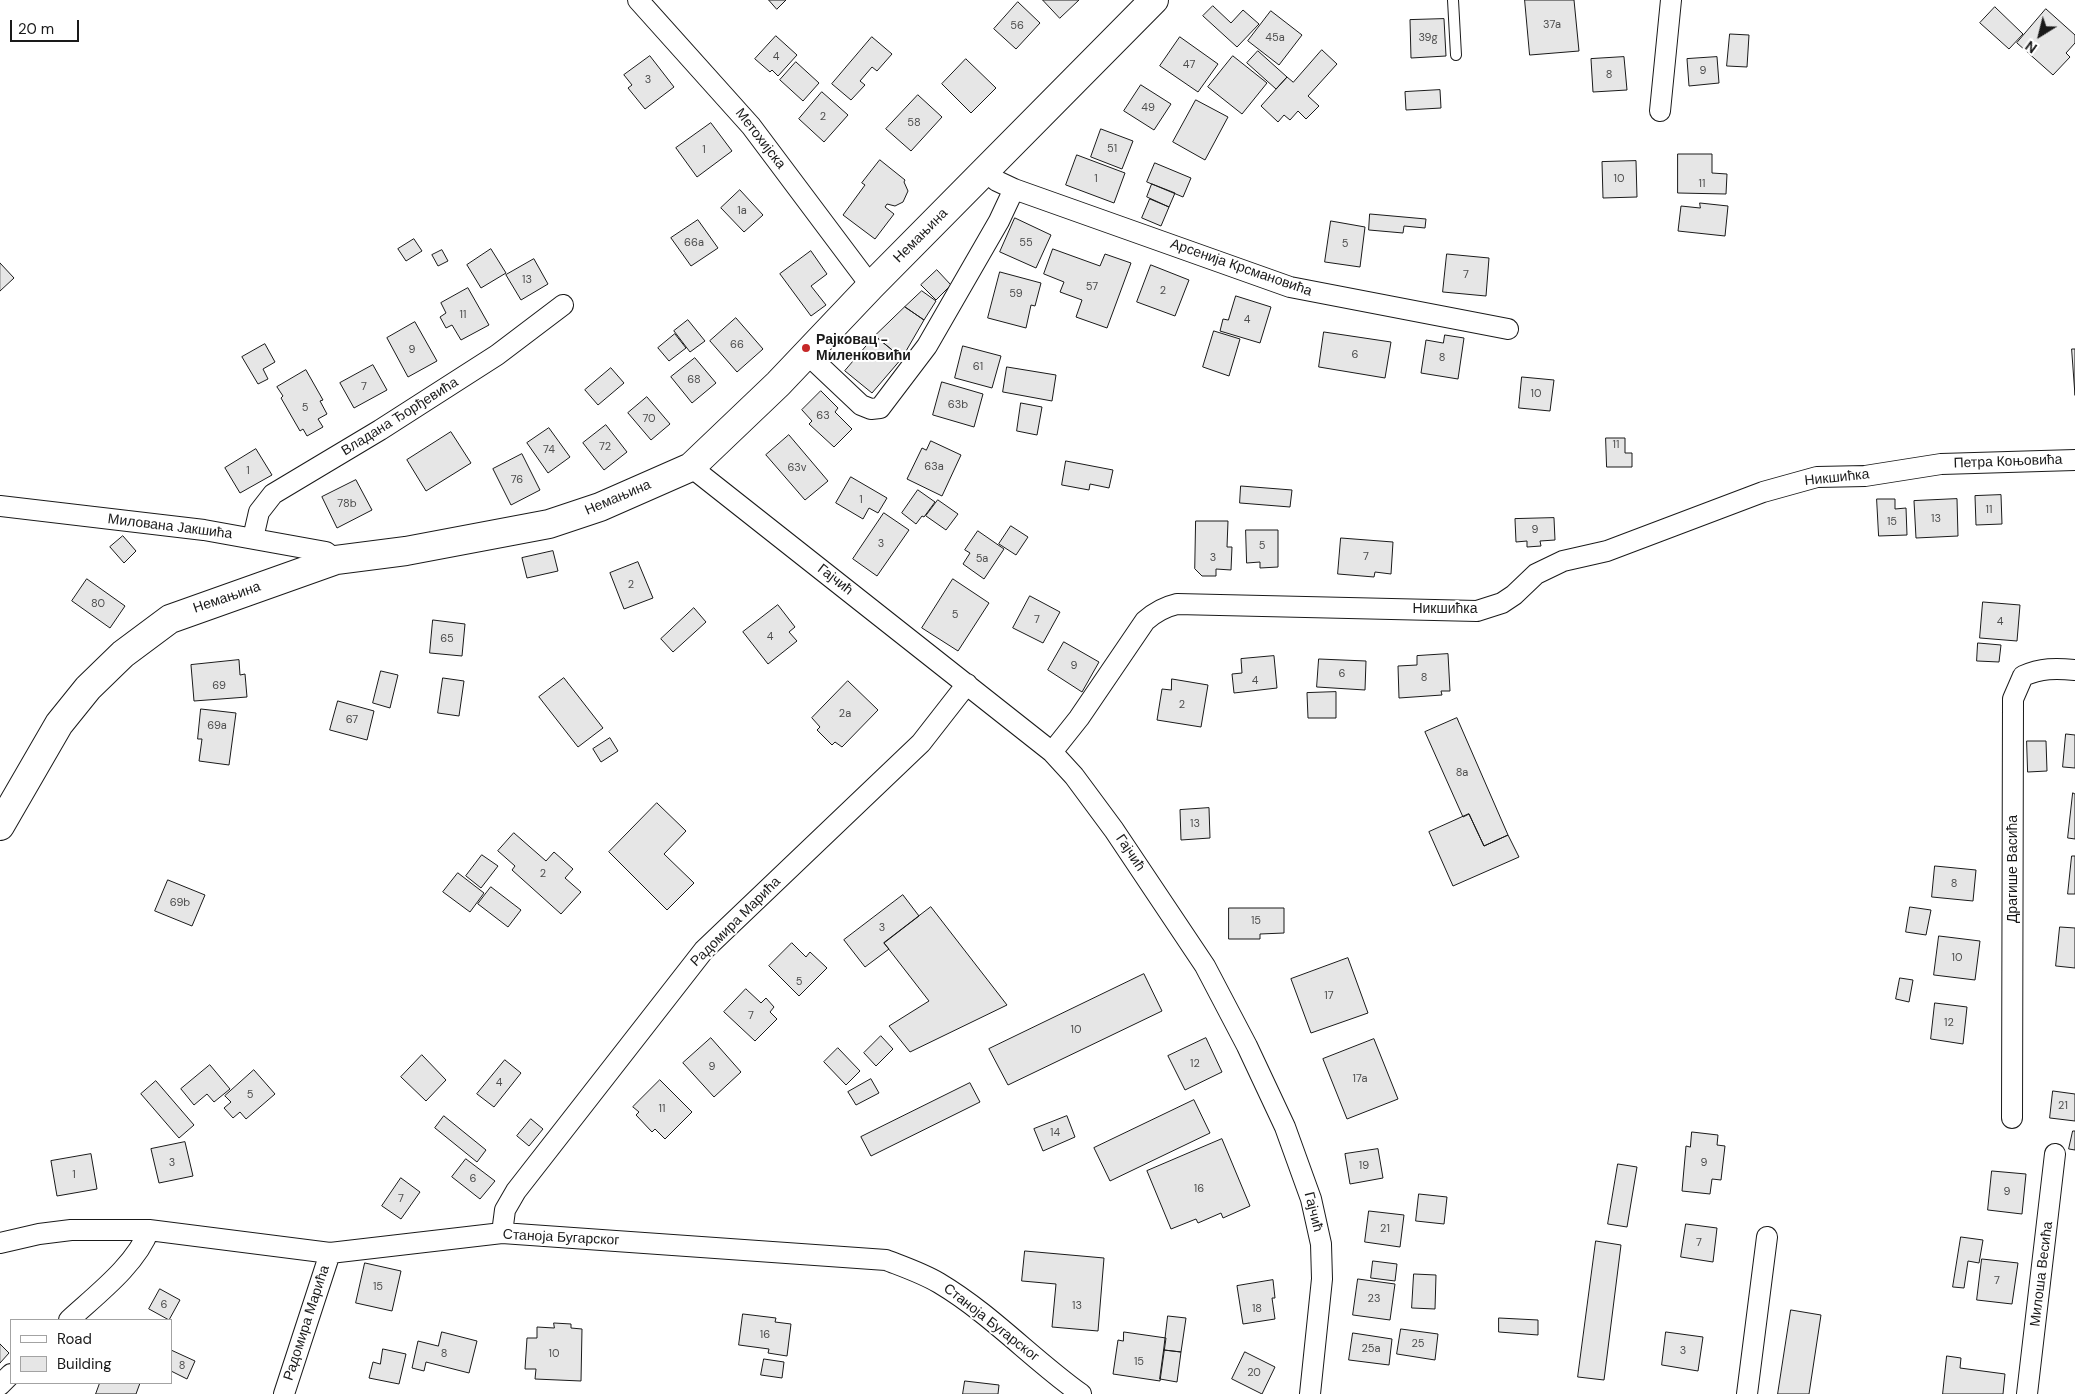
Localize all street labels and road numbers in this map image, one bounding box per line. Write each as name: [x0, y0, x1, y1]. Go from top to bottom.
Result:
street label: Метохијска: [731, 105, 789, 173]
street label: Немањина: [890, 205, 952, 267]
street label: Арсенија Крсмановића: [1168, 236, 1314, 300]
street label: Владана Ђорђевића: [338, 374, 462, 460]
street label: Петра Коњовића: [1953, 452, 2063, 472]
street label: Никшићка: [1804, 466, 1870, 490]
street label: Немањина: [582, 477, 654, 519]
street label: Милована Јакшића: [107, 511, 233, 543]
street label: Гајчић: [814, 561, 856, 599]
street label: Немањина: [191, 579, 263, 617]
street label: Никшићка: [1412, 601, 1478, 617]
street label: Драгише Васића: [2005, 815, 2021, 923]
street label: Гајчић: [1112, 831, 1148, 875]
street label: Радомира Марића: [688, 874, 784, 970]
street label: Гајчић: [1300, 1190, 1326, 1234]
street label: Милоша Весића: [2027, 1220, 2057, 1328]
street label: Станоја Бугарског: [502, 1227, 620, 1249]
street label: Радомира Марића: [280, 1263, 334, 1383]
street label: Станоја Бугарског: [940, 1280, 1042, 1366]

